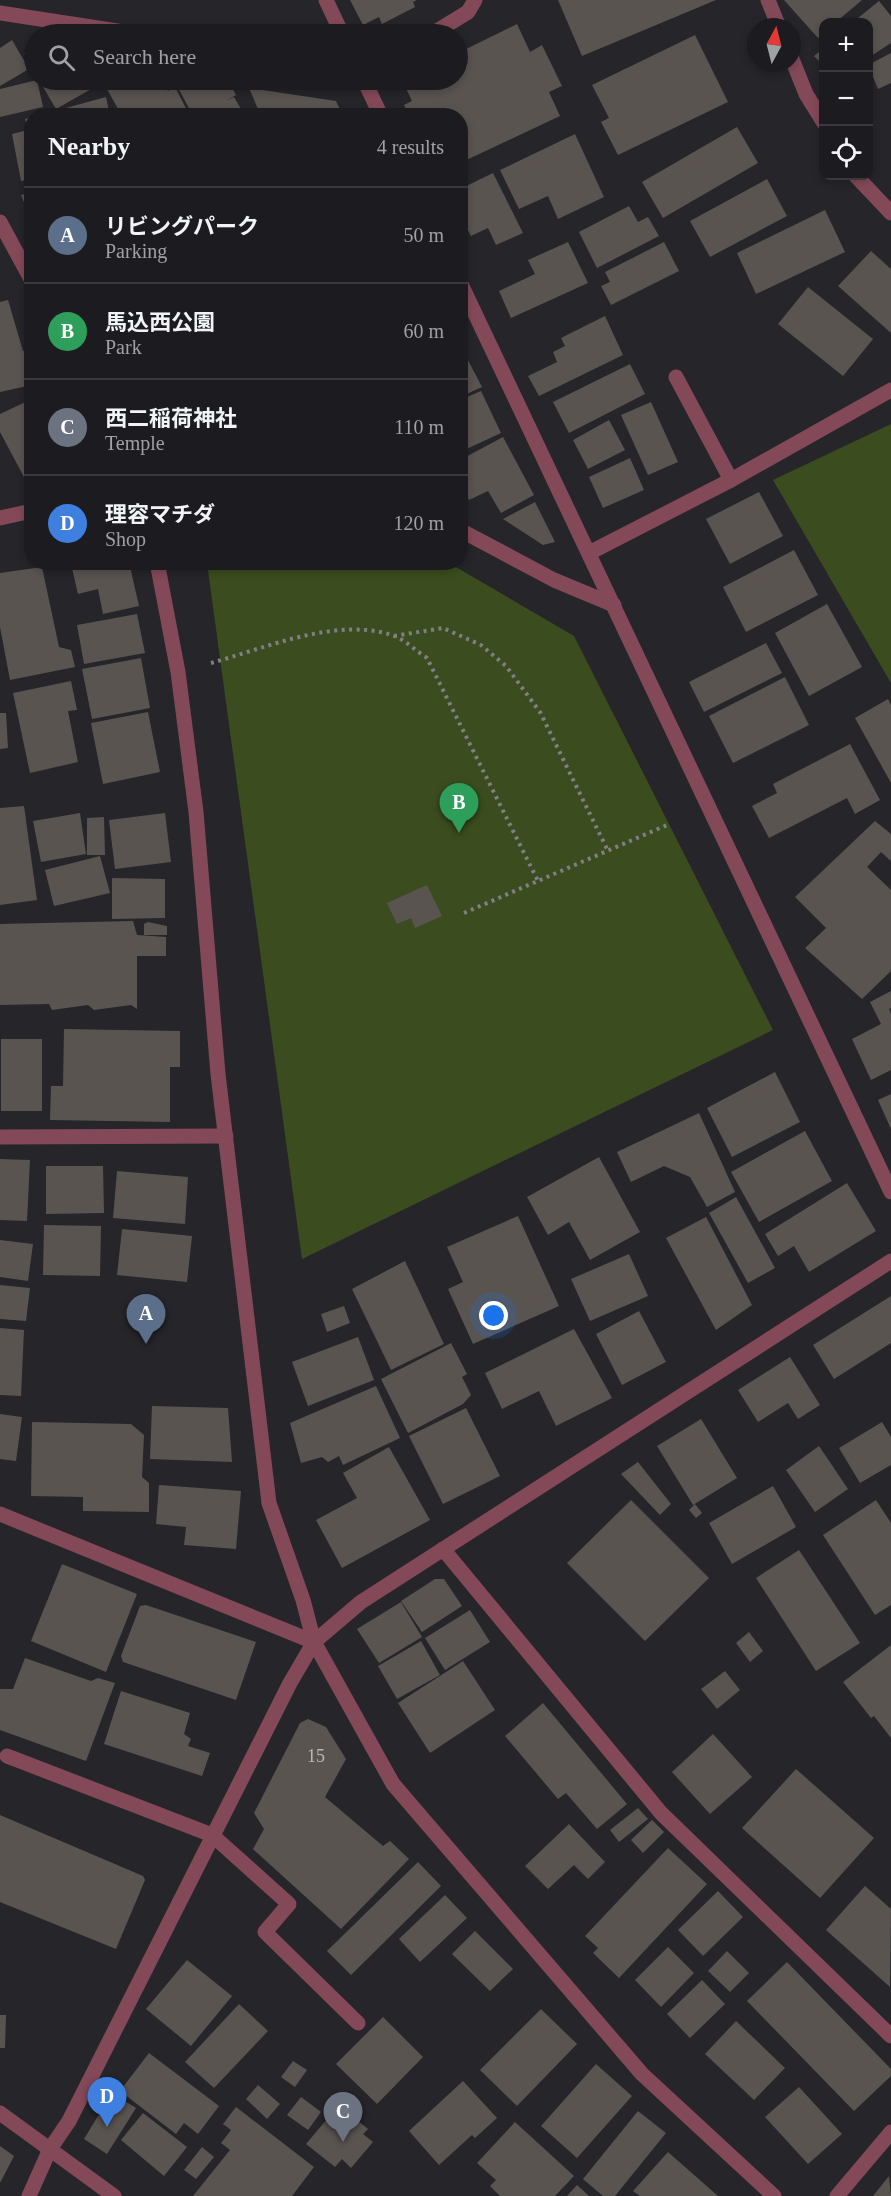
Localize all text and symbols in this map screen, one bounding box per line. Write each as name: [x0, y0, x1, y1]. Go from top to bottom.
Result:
north arrow: [747, 18, 801, 72]
map controls: [819, 18, 873, 180]
button: +: [819, 18, 873, 72]
search box: [24, 24, 468, 90]
icon: search: [45, 41, 78, 74]
text: Search here: [93, 44, 196, 69]
button: −: [819, 72, 873, 126]
button: locate: [819, 126, 873, 180]
text: Nearby: [48, 132, 130, 161]
text: 4 results: [377, 136, 444, 158]
text: リビングパーク: [105, 214, 259, 239]
text: A: [60, 224, 75, 246]
text: 50 m: [403, 224, 444, 246]
text: Parking: [105, 240, 167, 262]
text: 馬込西公園: [105, 310, 215, 335]
text: B: [61, 320, 74, 342]
text: 60 m: [403, 320, 444, 342]
text: Park: [105, 336, 142, 358]
text: 西二稲荷神社: [105, 406, 237, 431]
text: C: [60, 416, 75, 438]
text: 110 m: [394, 416, 444, 438]
text: Temple: [105, 432, 165, 454]
text: 理容マチダ: [105, 502, 215, 527]
text: D: [60, 512, 75, 534]
text: 120 m: [393, 512, 444, 534]
text: Shop: [105, 528, 146, 550]
pin: B: [440, 784, 478, 833]
pin: A: [126, 1294, 166, 1344]
your location: [479, 1301, 508, 1330]
house number: 15: [307, 1746, 325, 1766]
pin: D: [88, 2078, 126, 2127]
pin: C: [324, 2092, 362, 2142]

